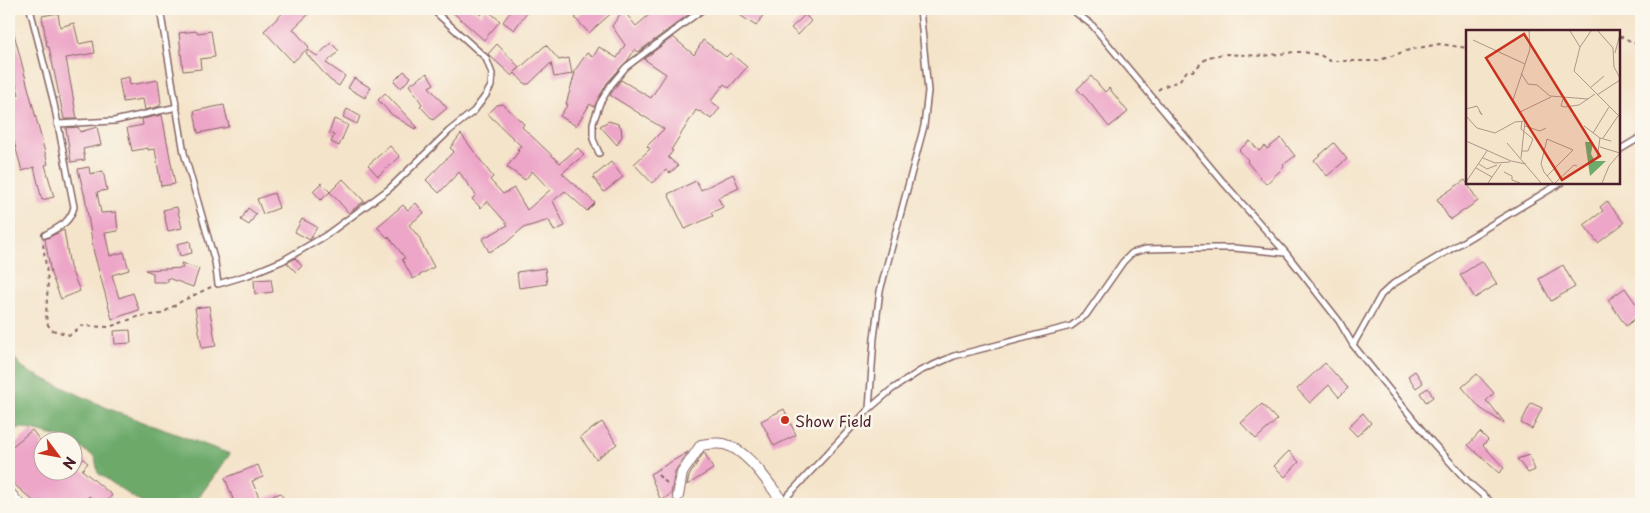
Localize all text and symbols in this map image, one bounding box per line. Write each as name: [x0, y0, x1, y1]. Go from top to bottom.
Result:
inset map: [1466, 30, 1620, 184]
place label: Show Field: [795, 409, 872, 432]
marker: Show Field: [779, 414, 791, 426]
north arrow: [32, 430, 82, 480]
text: N: [58, 453, 81, 473]

